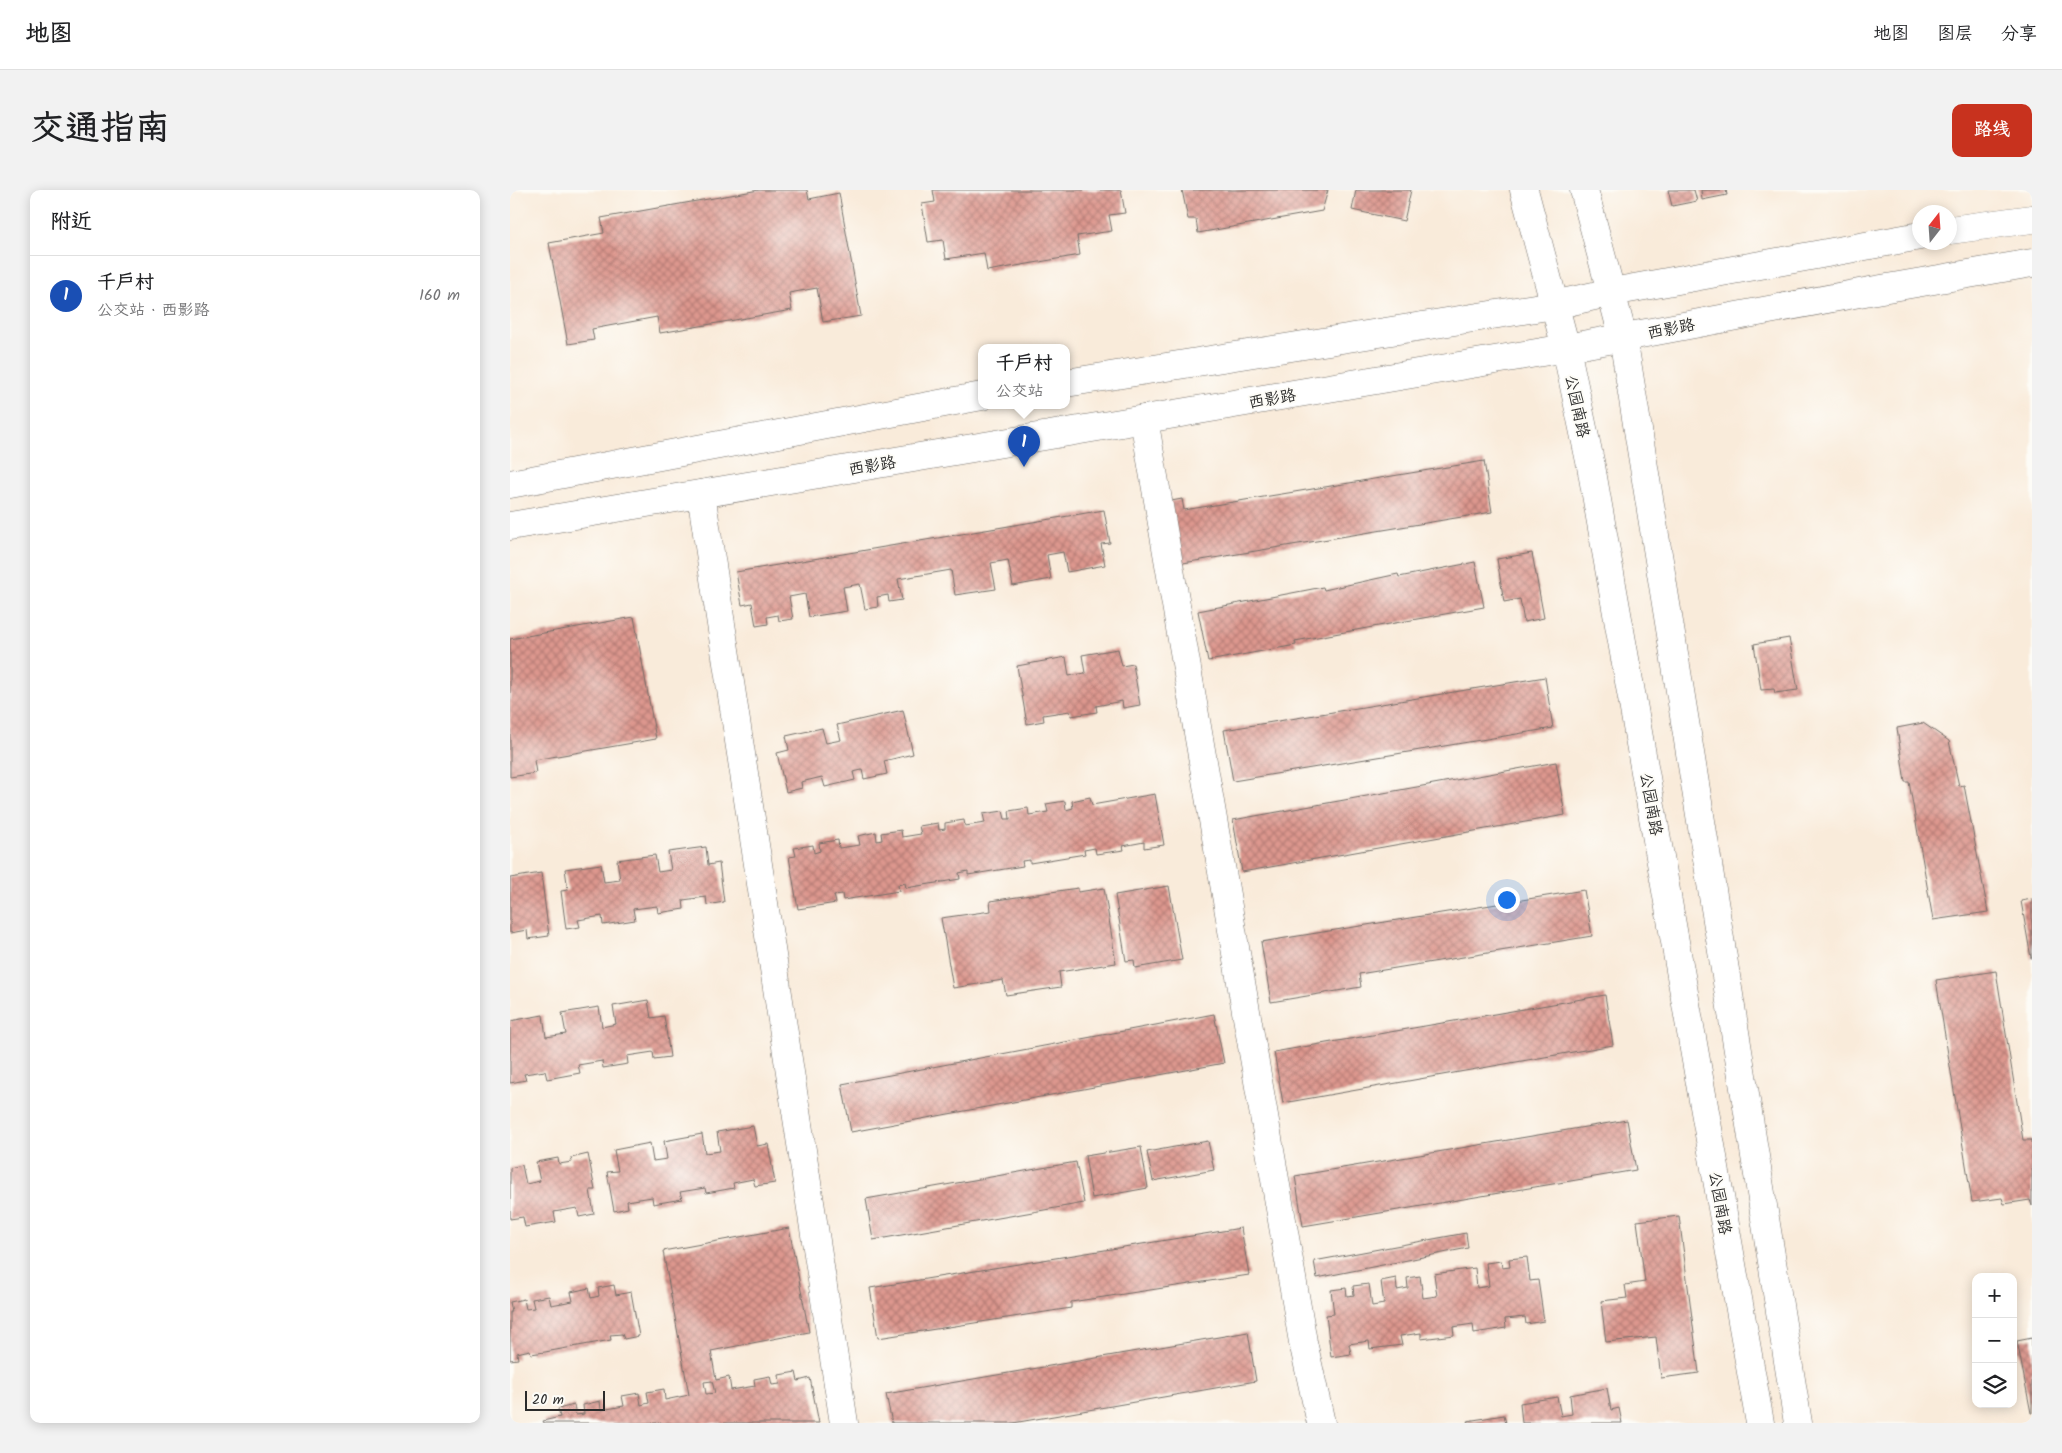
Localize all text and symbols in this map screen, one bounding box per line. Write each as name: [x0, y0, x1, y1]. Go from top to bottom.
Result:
text: 地图: [25, 15, 73, 54]
text: 地图: [1873, 20, 1909, 49]
text: 图层: [1937, 20, 1973, 49]
text: 分享: [2001, 20, 2037, 49]
text: 交通指南: [30, 102, 170, 158]
button: 路线: [1952, 104, 2032, 157]
north arrow: [1912, 205, 1957, 250]
text: 附近: [50, 206, 92, 239]
text: 千户村: [97, 268, 154, 298]
text: 1: [64, 283, 68, 308]
text: 160 m: [419, 283, 460, 308]
text: 公交站 · 西影路: [97, 298, 210, 323]
street label: 西影路: [1645, 313, 1697, 346]
popup: [978, 344, 1070, 409]
text: 千户村: [995, 349, 1053, 379]
street label: 公园南路: [1558, 372, 1595, 440]
text: 公交站: [995, 379, 1044, 404]
street label: 西影路: [1246, 383, 1298, 416]
pin: 1: [1008, 426, 1040, 467]
street label: 西影路: [846, 450, 898, 483]
street label: 公园南路: [1633, 771, 1668, 838]
your location: [1494, 887, 1520, 913]
street label: 公园南路: [1702, 1170, 1737, 1237]
map controls: [1972, 1273, 2017, 1408]
button: +: [1972, 1273, 2017, 1318]
button: −: [1972, 1318, 2017, 1363]
button: layers: [1972, 1363, 2017, 1408]
scale bar: [525, 1388, 605, 1411]
text: 20 m: [532, 1389, 564, 1411]

